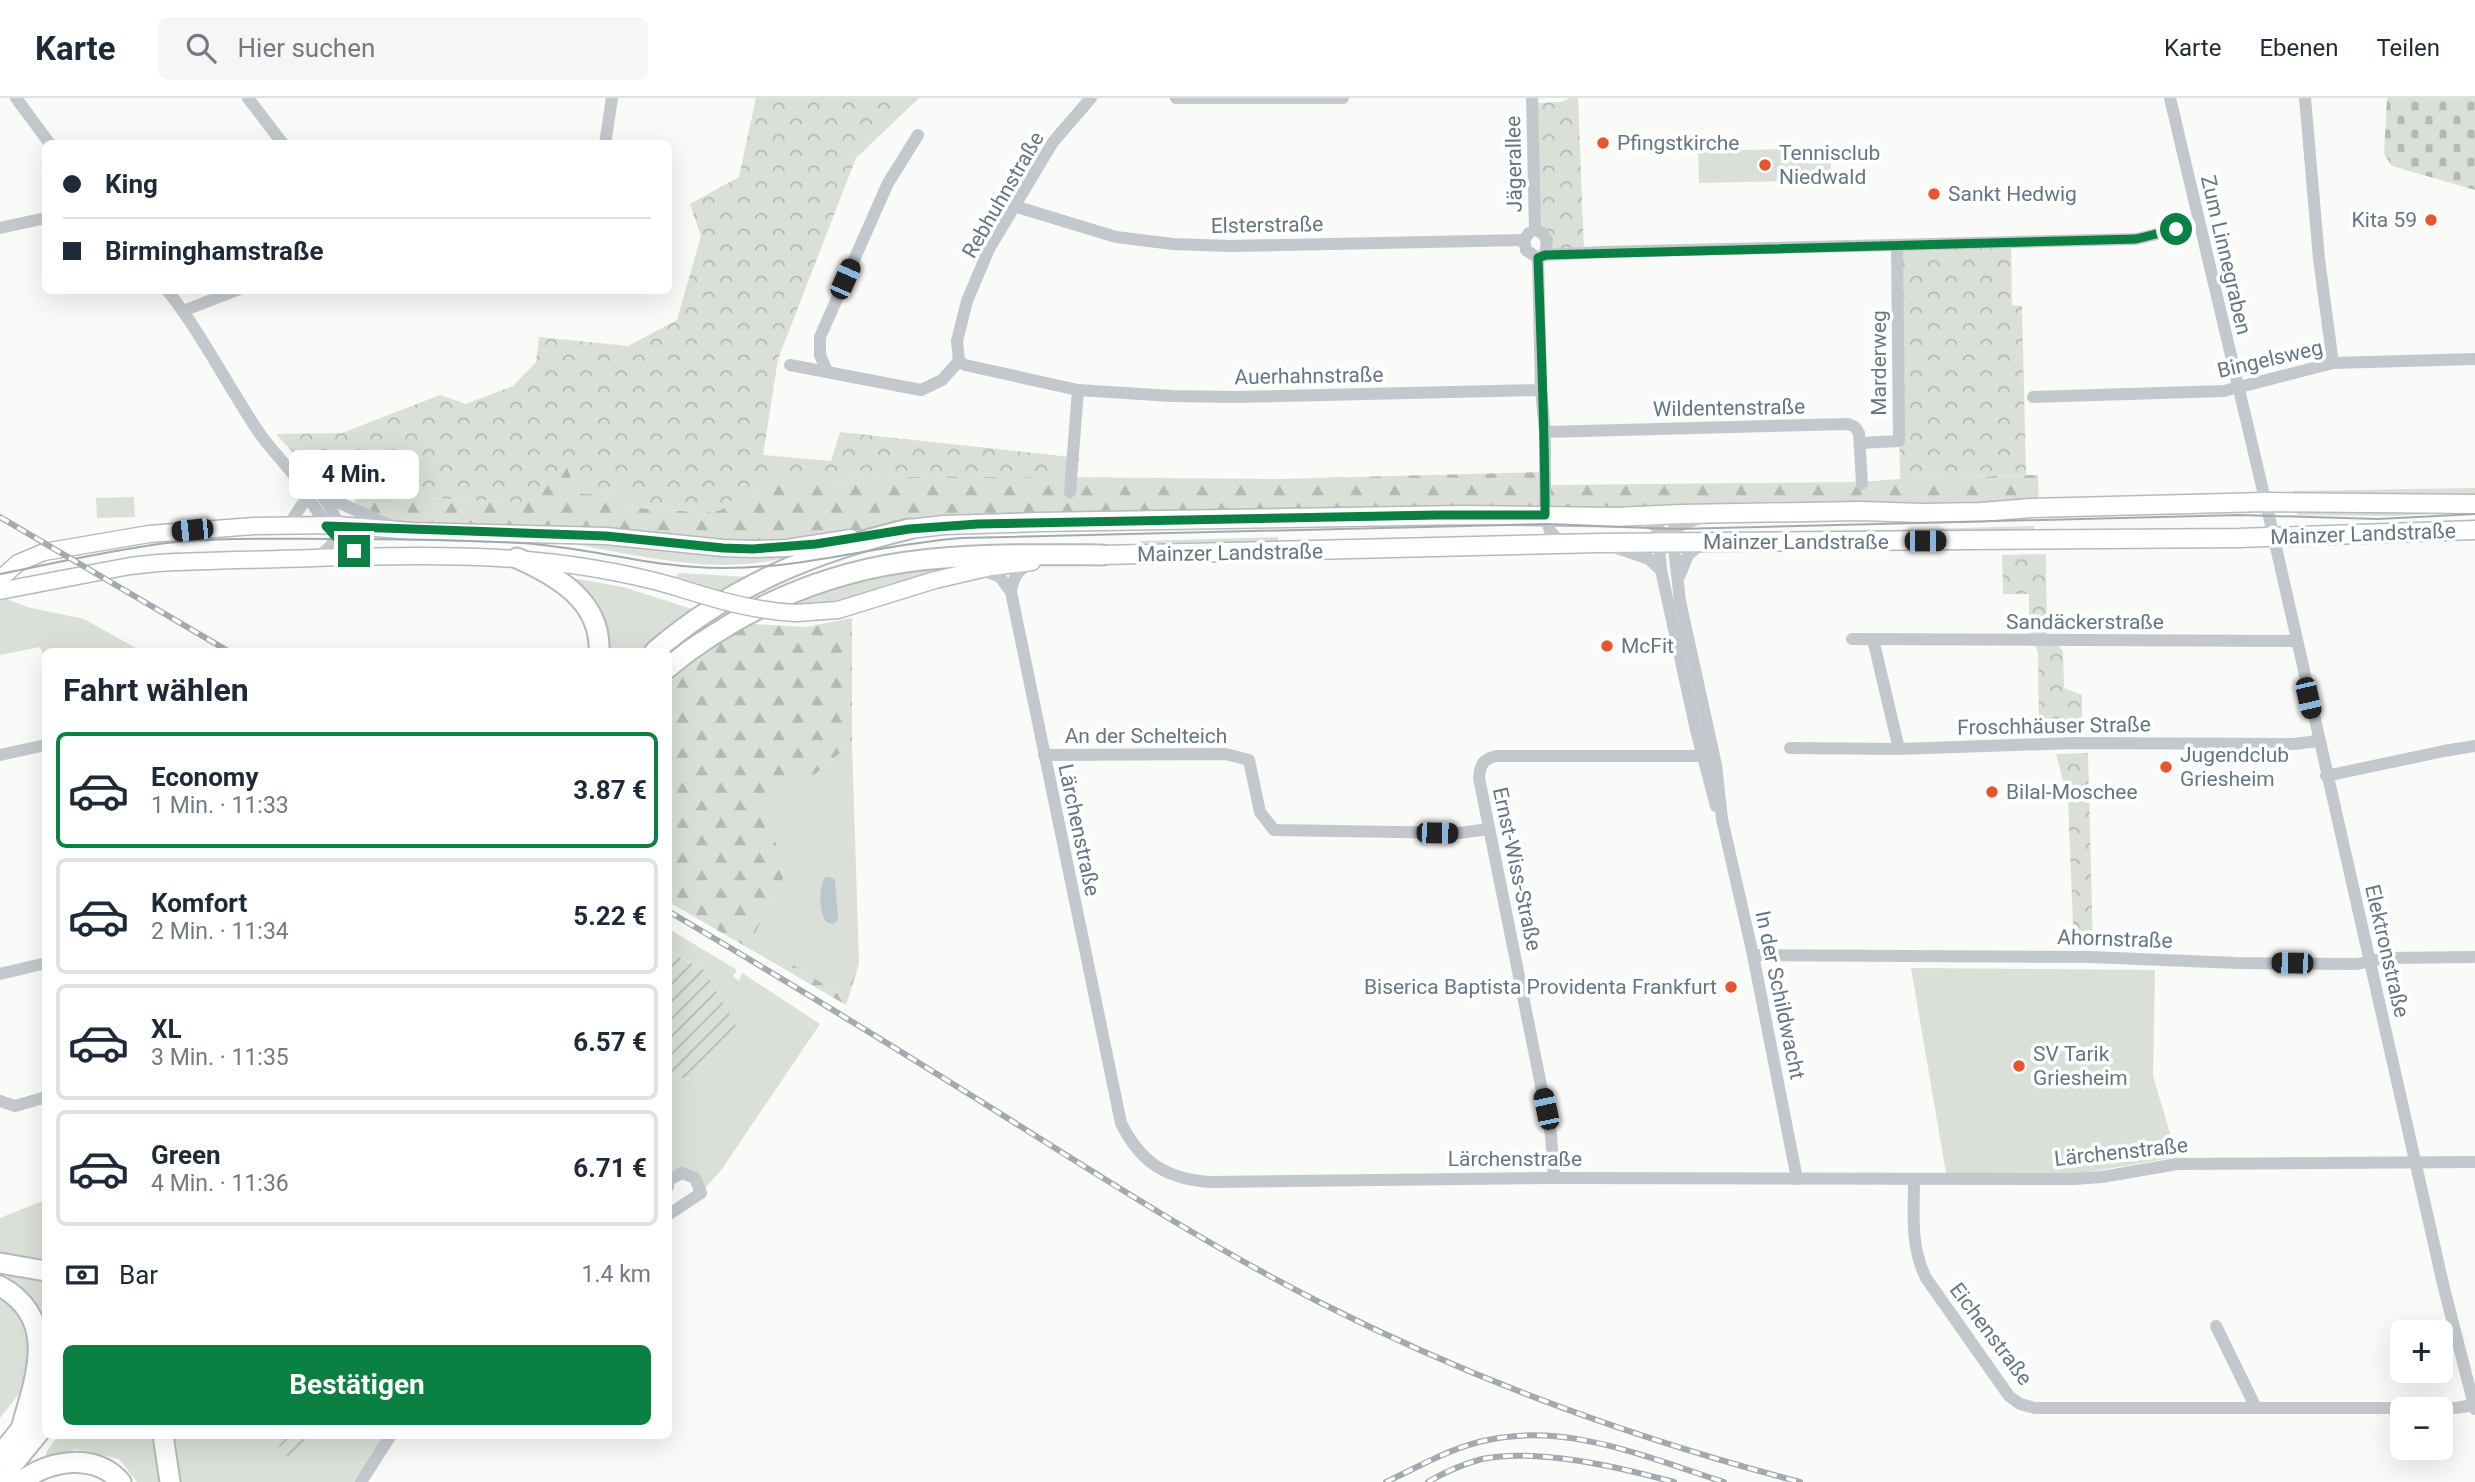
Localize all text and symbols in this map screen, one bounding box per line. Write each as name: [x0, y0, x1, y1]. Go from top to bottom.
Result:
search box: [158, 17, 648, 80]
text: Karte: [35, 29, 116, 68]
icon: search: [182, 29, 220, 67]
text: Hier suchen: [238, 33, 375, 63]
text: Karte: [2164, 34, 2221, 62]
text: Ebenen: [2259, 34, 2338, 62]
text: Teilen: [2376, 34, 2440, 62]
street label: Jägerallee: [1501, 116, 1527, 212]
street label: Rebhuhnstraße: [957, 128, 1049, 262]
place label: Pfingstkirche: [1617, 131, 1739, 155]
marker: Pfingstkirche: [1595, 135, 1611, 151]
place label: Tennisclub Niedwald: [1779, 141, 1880, 189]
marker: Tennisclub Niedwald: [1757, 157, 1773, 173]
text: King: [105, 169, 158, 199]
street label: Zum Linnegraben: [2196, 173, 2256, 337]
place label: Sankt Hedwig: [1948, 182, 2077, 206]
marker: Sankt Hedwig: [1926, 186, 1942, 202]
place label: Kita 59: [2352, 208, 2417, 232]
street label: Elsterstraße: [1211, 212, 1323, 238]
marker: Kita 59: [2423, 212, 2439, 228]
route start: [2160, 213, 2192, 245]
text: Birminghamstraße: [105, 236, 323, 266]
car: [827, 256, 864, 302]
street label: Marderweg: [1867, 310, 1891, 416]
street label: Bingelsweg: [2215, 335, 2325, 383]
street label: Auerhahnstraße: [1234, 363, 1384, 389]
street label: Wildentenstraße: [1653, 395, 1805, 421]
callout: 4 Min.: [289, 449, 419, 498]
text: 4 Min.: [322, 461, 386, 488]
car: [171, 517, 214, 543]
street label: Mainzer Landstraße: [2270, 519, 2456, 549]
street label: Mainzer Landstraße: [1703, 530, 1889, 554]
car: [1905, 531, 1947, 552]
route end: [338, 535, 370, 567]
street label: Mainzer Landstraße: [1137, 539, 1323, 567]
street label: Sandäckerstraße: [2006, 610, 2164, 634]
place label: McFit: [1621, 634, 1674, 658]
marker: McFit: [1599, 638, 1615, 654]
text: Fahrt wählen: [63, 671, 249, 709]
car: [2294, 675, 2323, 721]
street label: Froschhäuser Straße: [1957, 712, 2151, 740]
street label: An der Schelteich: [1065, 724, 1227, 748]
place label: Jugendclub Griesheim: [2180, 743, 2289, 791]
icon: car: [67, 759, 130, 822]
marker: Jugendclub Griesheim: [2158, 759, 2174, 775]
text: Economy: [151, 762, 258, 792]
street label: Lärchenstraße: [1053, 762, 1105, 898]
text: 3.87 €: [573, 775, 647, 805]
place label: Bilal-Moschee: [2006, 780, 2138, 804]
marker: Bilal-Moschee: [1984, 784, 2000, 800]
street label: Ernst-Wiss-Straße: [1488, 785, 1546, 953]
text: 1 Min. · 11:33: [151, 792, 289, 819]
car: [1416, 822, 1459, 844]
street label: Elektronstraße: [2360, 882, 2414, 1020]
icon: car: [67, 885, 130, 948]
text: Komfort: [151, 888, 247, 918]
text: 5.22 €: [573, 901, 647, 931]
street label: In der Schildwacht: [1750, 909, 1810, 1082]
text: 2 Min. · 11:34: [151, 918, 289, 945]
street label: Ahornstraße: [2057, 925, 2173, 953]
car: [2271, 952, 2314, 974]
place label: Biserica Baptista Providenta Frankfurt: [1364, 975, 1717, 999]
marker: Biserica Baptista Providenta Frankfurt: [1723, 979, 1739, 995]
icon: car: [67, 1011, 130, 1074]
text: XL: [151, 1014, 182, 1044]
text: 6.57 €: [573, 1027, 647, 1057]
place label: SV Tarik Griesheim: [2033, 1042, 2128, 1090]
text: 3 Min. · 11:35: [151, 1044, 289, 1071]
marker: SV Tarik Griesheim: [2011, 1058, 2027, 1074]
car: [1532, 1086, 1561, 1132]
street label: Lärchenstraße: [2053, 1133, 2189, 1171]
icon: car: [67, 1137, 130, 1200]
text: Green: [151, 1140, 221, 1170]
street label: Lärchenstraße: [1448, 1147, 1582, 1171]
text: 6.71 €: [573, 1153, 647, 1183]
text: 4 Min. · 11:36: [151, 1170, 289, 1197]
icon: cash: [63, 1256, 101, 1294]
text: Bar: [119, 1260, 158, 1290]
text: 1.4 km: [582, 1261, 651, 1288]
street label: Eichenstraße: [1945, 1278, 2037, 1390]
map controls: [2390, 1320, 2453, 1460]
button: +: [2390, 1320, 2453, 1383]
button: Bestätigen: [63, 1345, 651, 1425]
button: −: [2390, 1397, 2453, 1460]

